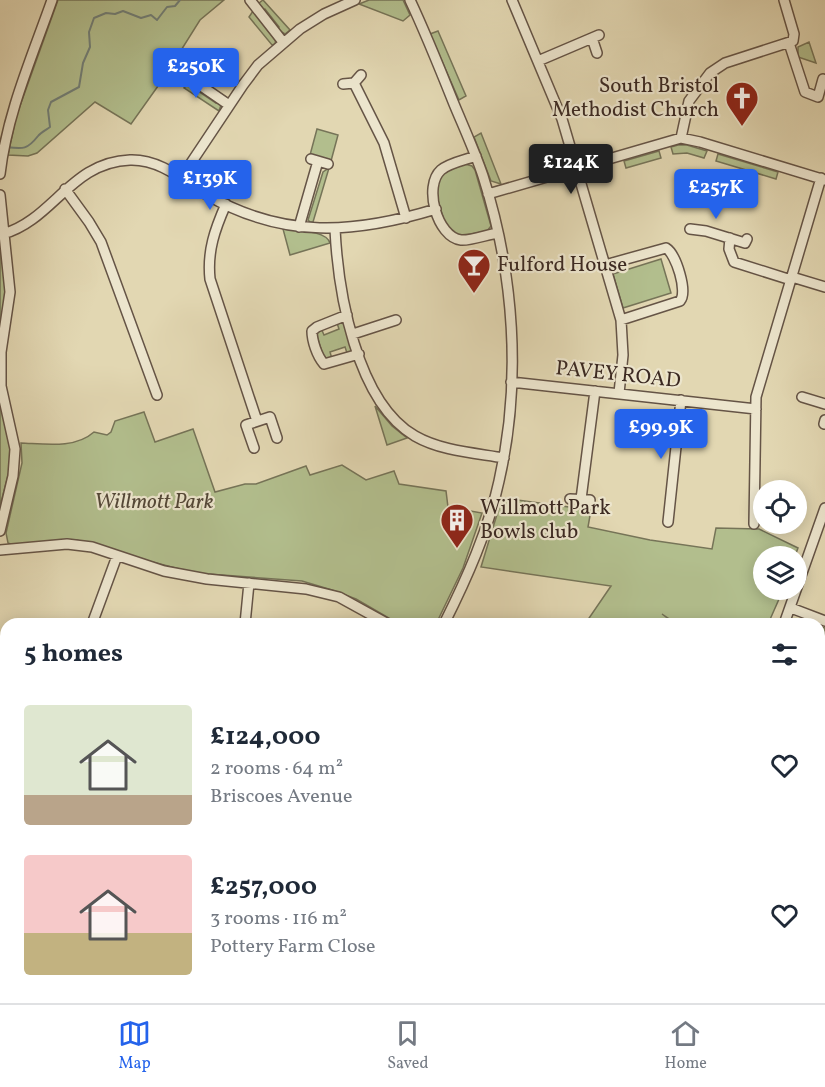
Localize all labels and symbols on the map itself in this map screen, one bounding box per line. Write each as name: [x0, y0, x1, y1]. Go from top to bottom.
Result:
pin: £250K: [154, 48, 238, 99]
place label: South Bristol Methodist Church: [552, 72, 719, 125]
church icon: South Bristol Methodist Church: [724, 80, 760, 127]
pin: £124K: [529, 144, 613, 195]
pin: £139K: [168, 160, 252, 211]
pin: £257K: [674, 169, 758, 220]
bar icon: Fulford House: [456, 247, 492, 294]
place label: Fulford House: [497, 251, 627, 280]
street label: PAVEY ROAD: [554, 354, 682, 396]
pin: £99.9K: [612, 409, 710, 460]
park label: Willmott Park: [95, 488, 214, 517]
place label: Willmott Park Bowls club: [480, 494, 611, 547]
building icon: Willmott Park Bowls club: [439, 502, 475, 549]

